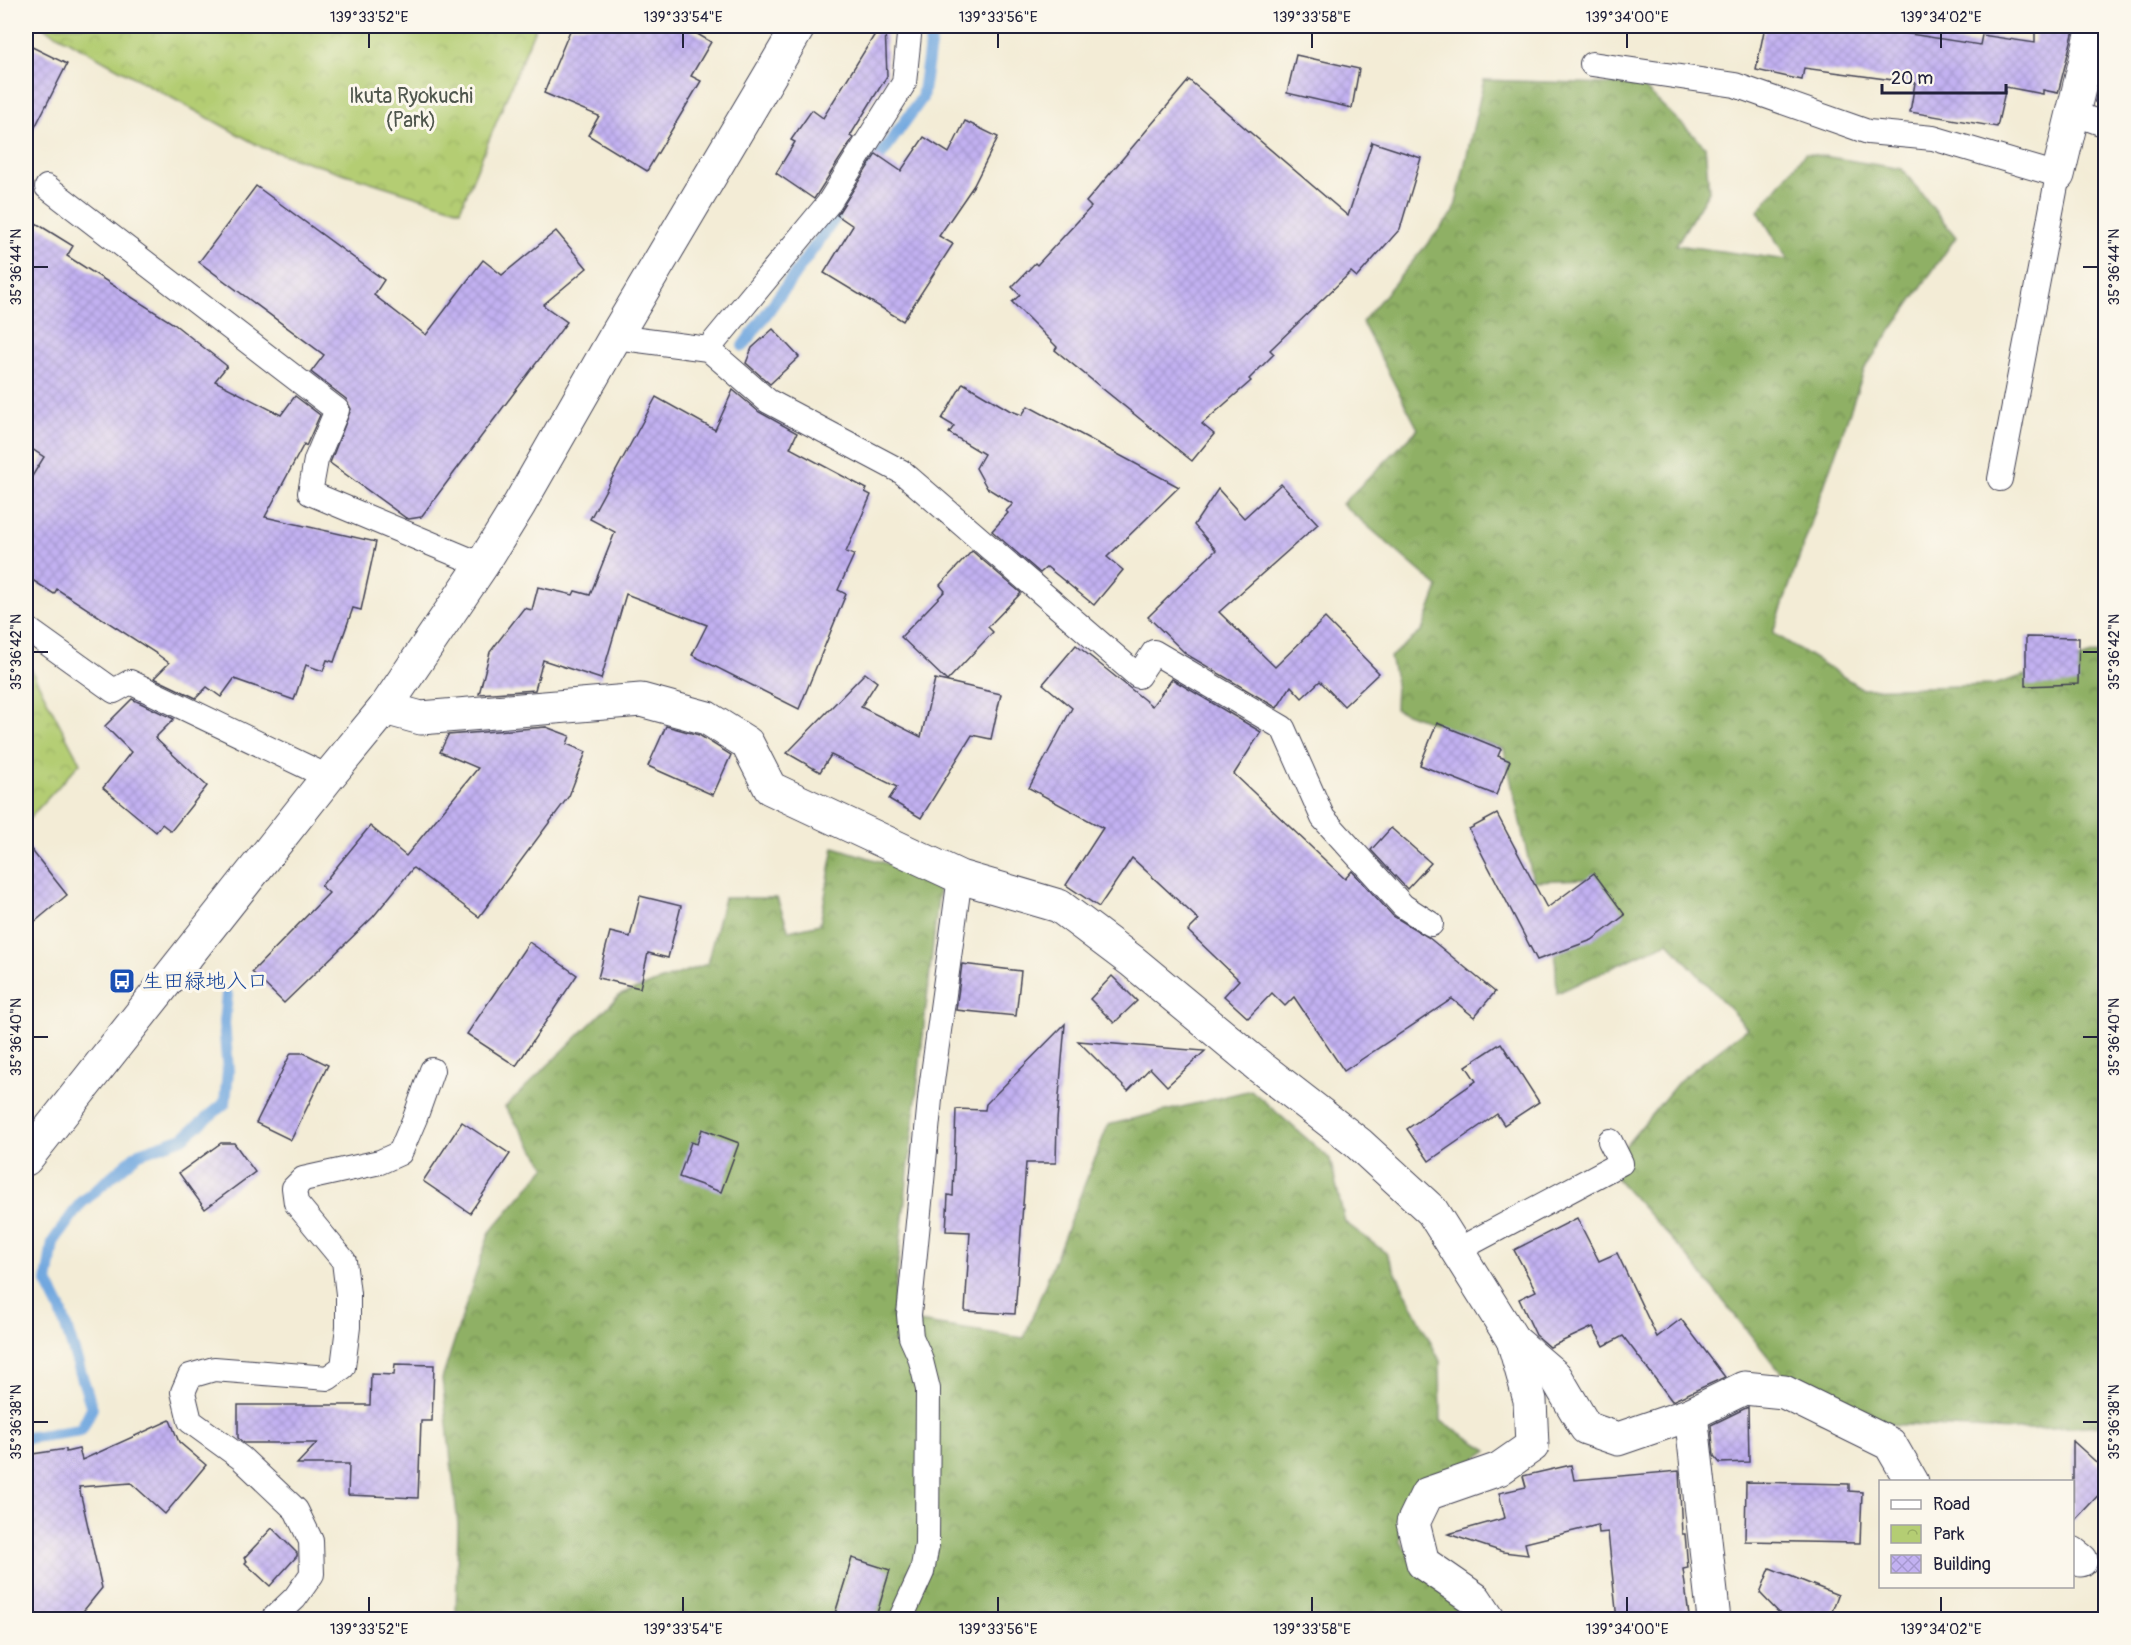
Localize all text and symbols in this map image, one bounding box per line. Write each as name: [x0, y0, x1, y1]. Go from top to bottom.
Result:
text: 139°33'52"E: [330, 8, 409, 27]
text: 139°33'54"E: [644, 8, 723, 27]
text: 139°33'56"E: [959, 8, 1038, 27]
text: 139°33'58"E: [1273, 8, 1351, 27]
text: 139°34'00"E: [1586, 8, 1669, 27]
text: 139°34'02"E: [1900, 8, 1982, 27]
scale bar: [1882, 57, 2006, 95]
text: 20 m: [1891, 67, 1933, 90]
park label: Ikuta Ryokuchi (Park): [349, 83, 473, 134]
text: 35°36'44"N: [7, 229, 26, 305]
text: 35°36'44"N: [2105, 229, 2124, 305]
text: 35°36'42"N: [7, 614, 26, 690]
text: 35°36'42"N: [2105, 614, 2124, 690]
bus stop icon: 生田緑地入口: [107, 966, 137, 996]
place label: 生田緑地入口: [142, 968, 268, 995]
text: 35°36'40"N: [7, 998, 26, 1076]
text: 35°36'40"N: [2105, 998, 2124, 1076]
text: 35°36'38"N: [7, 1384, 26, 1460]
text: 35°36'38"N: [2105, 1384, 2124, 1460]
legend: [1879, 1480, 2074, 1588]
text: Road: [1933, 1493, 1970, 1516]
text: Park: [1933, 1523, 1965, 1546]
text: Building: [1933, 1553, 1991, 1576]
text: 139°33'52"E: [330, 1620, 409, 1639]
text: 139°33'54"E: [644, 1620, 723, 1639]
text: 139°33'56"E: [959, 1620, 1038, 1639]
text: 139°33'58"E: [1273, 1620, 1351, 1639]
text: 139°34'00"E: [1586, 1620, 1669, 1639]
text: 139°34'02"E: [1900, 1620, 1982, 1639]

